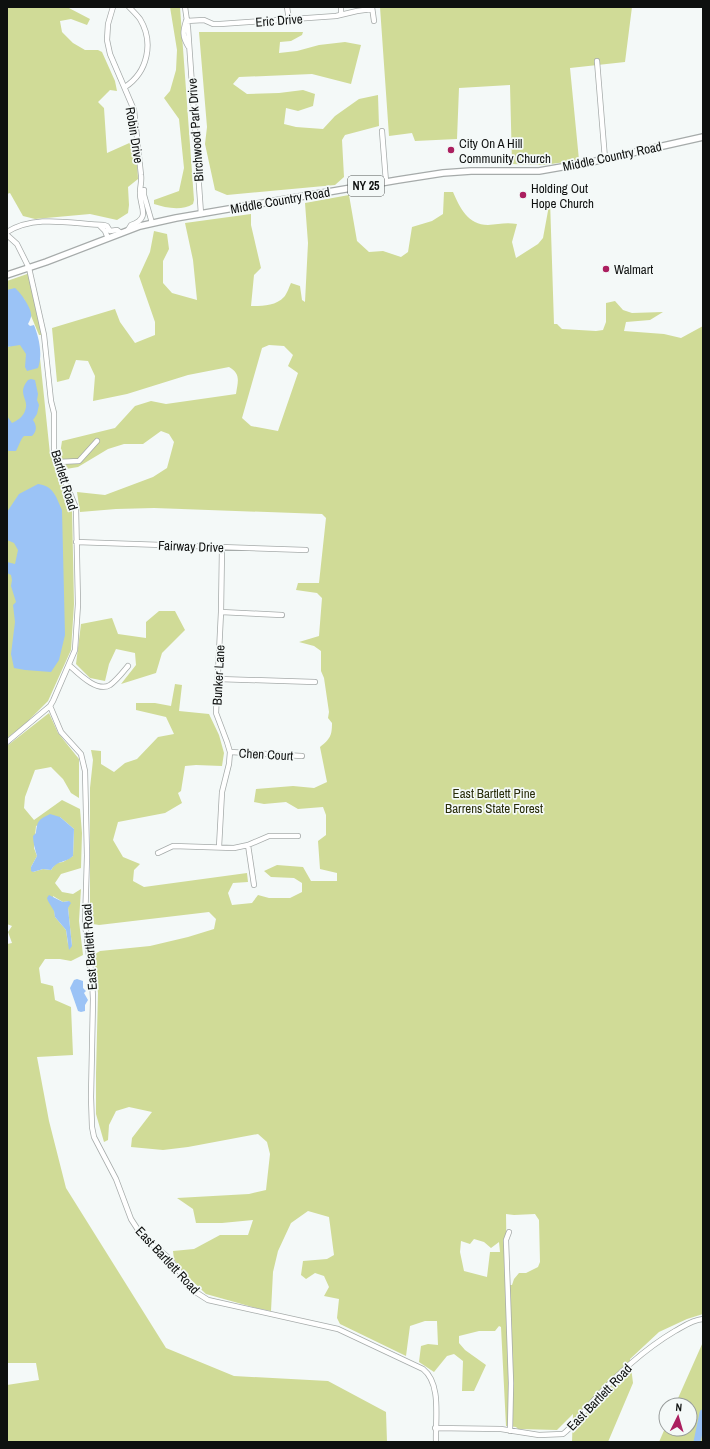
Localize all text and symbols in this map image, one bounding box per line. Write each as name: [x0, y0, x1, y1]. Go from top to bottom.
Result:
street label: Eric Drive: [255, 10, 303, 31]
street label: Birchwood Park Drive: [183, 78, 208, 182]
street label: Robin Drive: [122, 106, 147, 165]
place label: City On A Hill Community Church: [459, 135, 551, 167]
street label: Middle Country Road: [561, 138, 663, 175]
marker: City On A Hill Community Church: [446, 145, 456, 155]
road number: NY 25: [348, 176, 384, 196]
place label: Holding Out Hope Church: [531, 180, 594, 212]
street label: Middle Country Road: [229, 183, 331, 218]
marker: Holding Out Hope Church: [518, 190, 528, 200]
place label: Walmart: [614, 261, 653, 278]
marker: Walmart: [601, 264, 611, 274]
street label: Bartlett Road: [47, 448, 82, 512]
street label: Fairway Drive: [158, 537, 224, 556]
street label: Bunker Lane: [208, 644, 229, 706]
street label: Chen Court: [238, 745, 294, 764]
park label: East Bartlett Pine Barrens State Forest: [445, 785, 543, 817]
street label: East Bartlett Road: [78, 903, 101, 991]
street label: East Bartlett Road: [132, 1223, 203, 1298]
street label: East Bartlett Road: [563, 1360, 636, 1434]
north arrow: [658, 1397, 698, 1437]
text: N: [675, 1400, 683, 1414]

